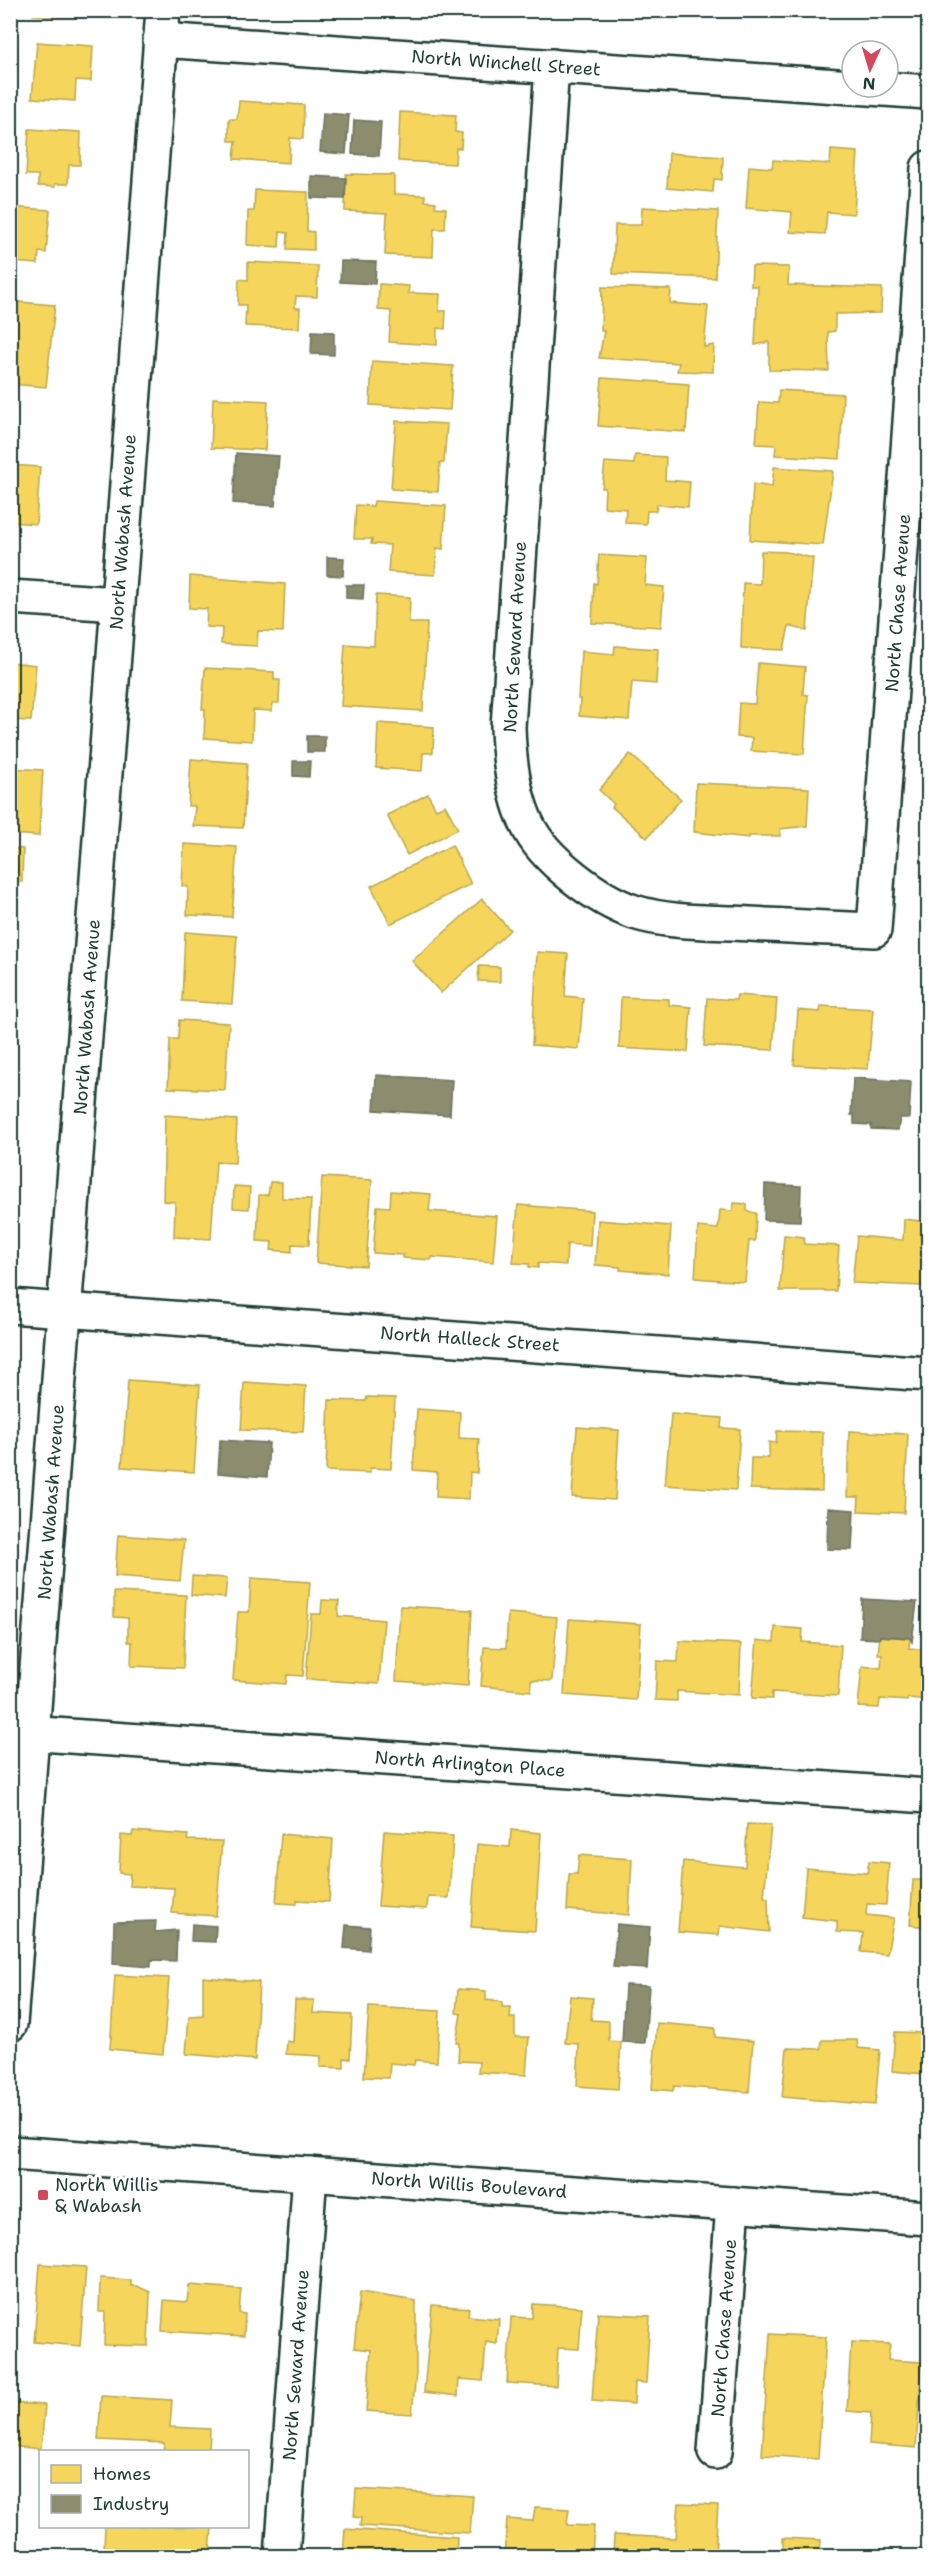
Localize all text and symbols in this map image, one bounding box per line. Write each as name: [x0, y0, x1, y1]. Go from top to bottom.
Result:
north arrow: [840, 39, 900, 99]
street label: North Winchell Street: [410, 44, 602, 82]
text: N: [862, 73, 876, 94]
street label: North Wabash Avenue: [104, 433, 142, 631]
street label: North Chase Avenue: [880, 513, 916, 693]
street label: North Seward Avenue: [498, 541, 532, 733]
street label: North Wabash Avenue: [68, 918, 106, 1116]
street label: North Halleck Street: [379, 1321, 561, 1357]
street label: North Wabash Avenue: [32, 1403, 70, 1601]
street label: North Arlington Place: [374, 1745, 566, 1783]
street label: North Willis Boulevard: [370, 2166, 568, 2204]
place label: North Willis & Wabash: [55, 2173, 159, 2218]
marker: North Willis & Wabash: [36, 2188, 50, 2202]
street label: North Chase Avenue: [706, 2238, 742, 2418]
street label: North Seward Avenue: [277, 2268, 315, 2462]
legend: [39, 2450, 249, 2528]
text: Homes: [93, 2462, 151, 2486]
text: Industry: [93, 2492, 169, 2516]

